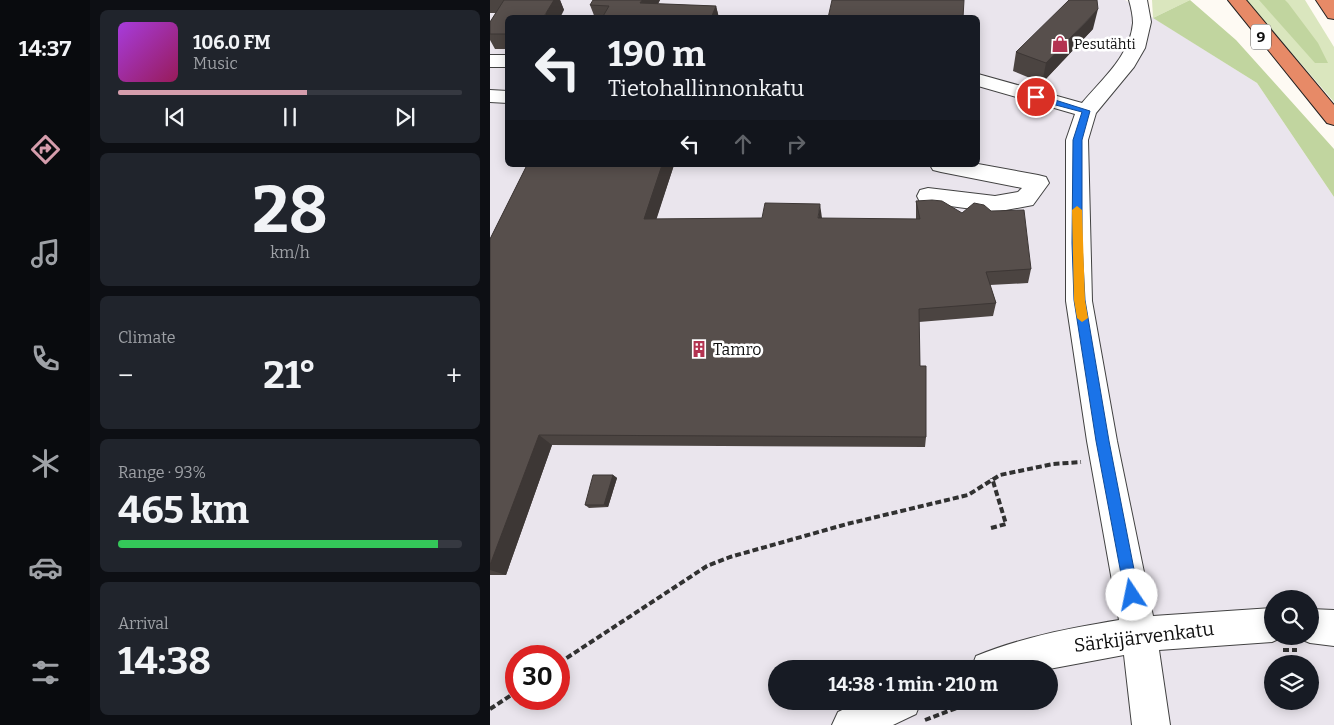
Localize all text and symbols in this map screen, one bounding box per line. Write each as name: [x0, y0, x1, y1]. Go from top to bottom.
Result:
road number: 9: [1251, 24, 1271, 50]
text: 106.0 FM: [193, 31, 270, 54]
text: 190 m: [608, 33, 706, 75]
shop icon: Pesutähti: [1050, 34, 1070, 54]
text: 14:37: [19, 35, 71, 62]
icon: left: [525, 35, 590, 100]
place label: Pesutähti: [1074, 36, 1136, 53]
text: Music: [193, 54, 238, 73]
text: Tietohallinnonkatu: [608, 75, 804, 102]
pin: [1015, 76, 1057, 118]
icon: arrive: [1022, 83, 1050, 111]
icon: previous: [161, 103, 189, 131]
icon: pause: [276, 103, 304, 131]
icon: next: [391, 103, 419, 131]
icon: left: [676, 130, 704, 158]
icon: ahead: [729, 130, 757, 158]
icon: right: [782, 130, 810, 158]
icon: directions: [28, 132, 63, 167]
text: 28: [252, 171, 328, 249]
icon: music: [28, 236, 63, 271]
text: km/h: [270, 243, 310, 262]
text: Climate: [118, 328, 176, 347]
building icon: Tamro: [689, 339, 709, 359]
place label: Tamro: [713, 340, 761, 359]
icon: phone: [28, 341, 63, 376]
text: 21°: [263, 352, 316, 398]
text: −: [118, 359, 133, 392]
text: +: [446, 359, 462, 392]
icon: climate: [28, 446, 63, 481]
text: Range · 93%: [118, 463, 206, 482]
text: 465 km: [118, 487, 249, 533]
icon: car: [28, 550, 63, 585]
position arrow: [1105, 568, 1157, 620]
map controls: [1264, 590, 1319, 710]
button: search: [1264, 590, 1319, 645]
text: Arrival: [118, 614, 169, 633]
street label: Särkijärvenkatu: [1073, 617, 1216, 657]
text: 14:38: [118, 638, 211, 684]
speed limit sign: 30: [505, 645, 570, 710]
icon: filters: [28, 655, 63, 690]
button: layers: [1264, 655, 1319, 710]
text: 14:38 · 1 min · 210 m: [828, 673, 998, 696]

